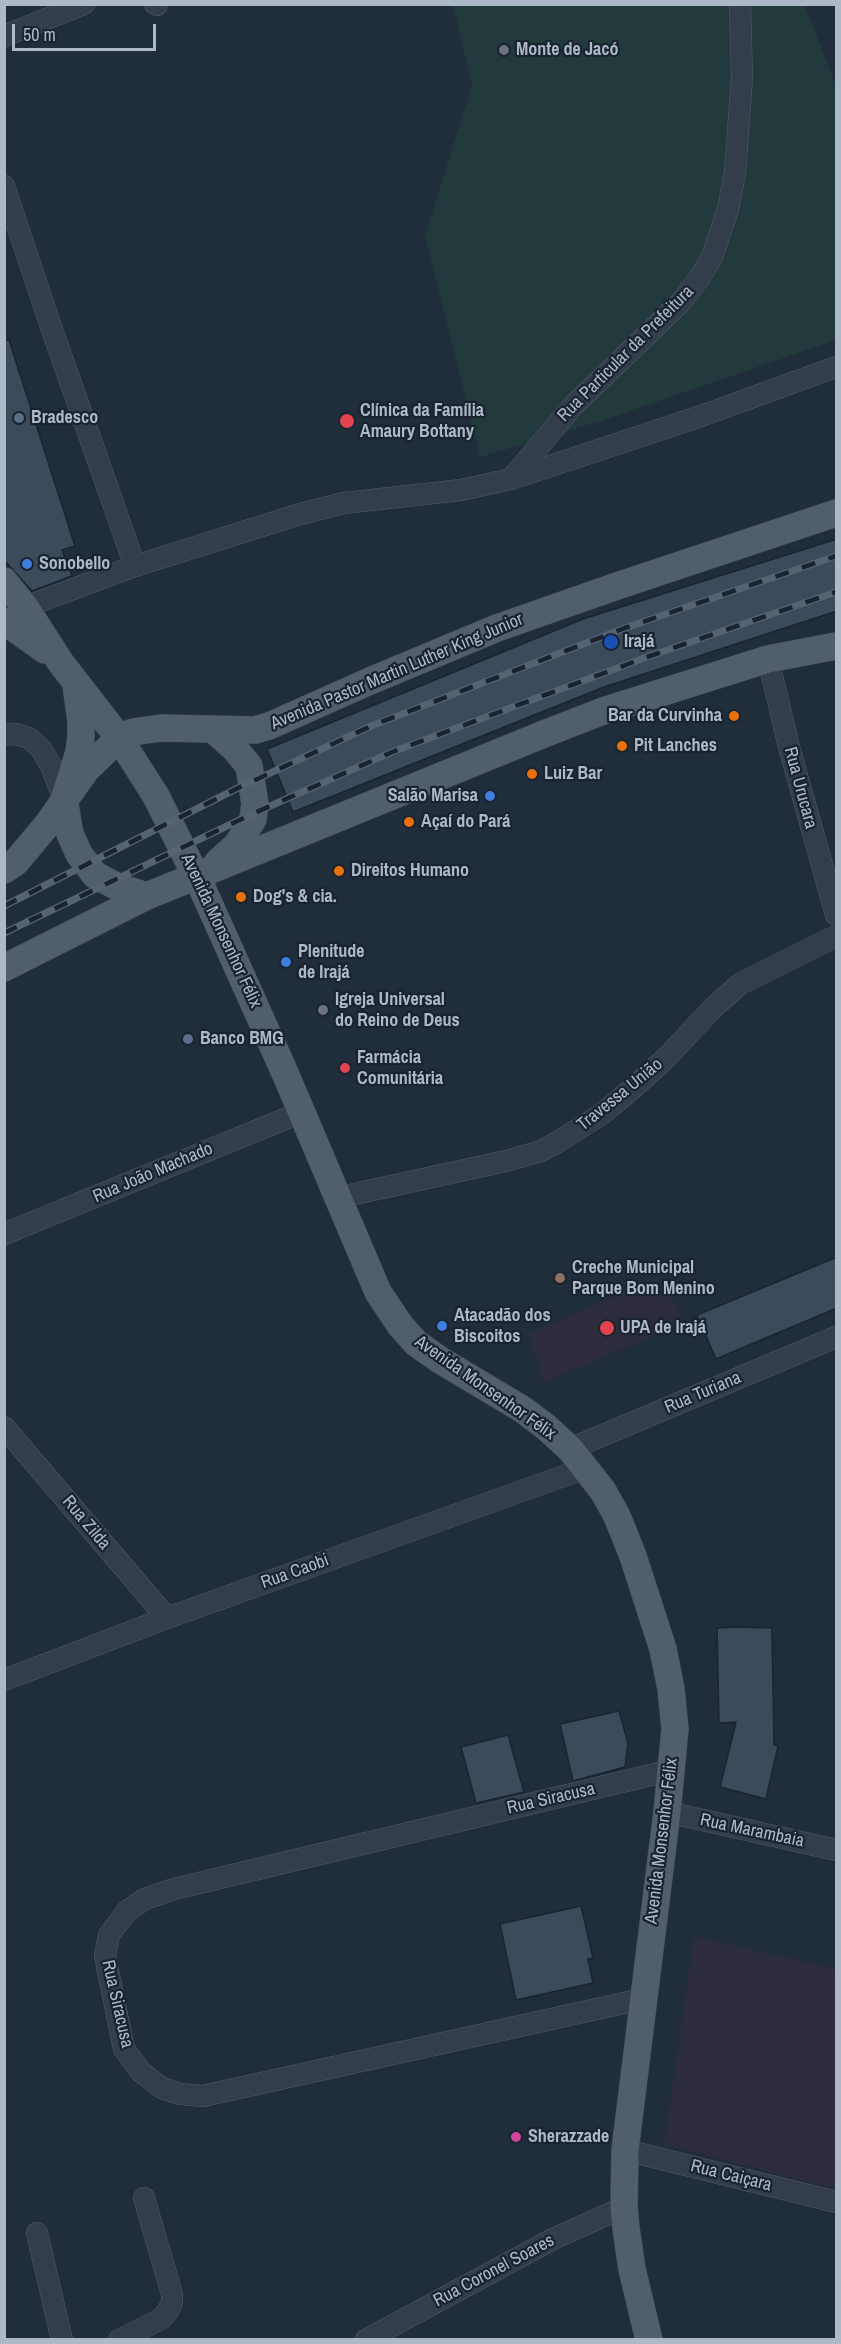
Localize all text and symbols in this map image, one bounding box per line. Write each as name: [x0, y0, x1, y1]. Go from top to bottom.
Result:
scale bar: [15, 12, 159, 50]
text: 50 m: [23, 22, 56, 47]
place label: Monte de Jacó: [516, 39, 619, 61]
marker: Monte de Jacó: [497, 43, 511, 57]
street label: Rua Particular da Prefeitura: [553, 281, 699, 427]
place label: Clínica da Família Amaury Bottany: [360, 400, 484, 442]
place label: Bradesco: [31, 407, 98, 429]
marker: Bradesco: [12, 411, 26, 425]
marker: Clínica da Família Amaury Bottany: [338, 412, 356, 430]
place label: Sonobello: [39, 553, 110, 575]
marker: Sonobello: [20, 557, 34, 571]
street label: Avenida Pastor Martin Luther King Junior: [268, 609, 526, 735]
place label: Irajá: [624, 631, 654, 653]
marker: Irajá: [602, 633, 620, 651]
place label: Bar da Curvinha: [608, 705, 722, 727]
marker: Bar da Curvinha: [727, 709, 741, 723]
place label: Pit Lanches: [634, 735, 717, 757]
marker: Pit Lanches: [615, 739, 629, 753]
street label: Rua Urucara: [779, 745, 821, 831]
place label: Luiz Bar: [544, 763, 602, 785]
marker: Luiz Bar: [525, 767, 539, 781]
place label: Salão Marisa: [388, 785, 478, 807]
marker: Salão Marisa: [483, 789, 497, 803]
place label: Açaí do Pará: [421, 811, 510, 833]
marker: Açaí do Pará: [402, 815, 416, 829]
street label: Avenida Monsenhor Félix: [176, 851, 266, 1011]
place label: Direitos Humano: [351, 860, 469, 882]
marker: Direitos Humano: [332, 864, 346, 878]
place label: Dog's & cia.: [253, 886, 337, 908]
marker: Dog's & cia.: [234, 890, 248, 904]
place label: Plenitude de Irajá: [298, 941, 364, 984]
marker: Plenitude de Irajá: [279, 955, 293, 969]
place label: Igreja Universal do Reino de Deus: [335, 989, 460, 1032]
marker: Igreja Universal do Reino de Deus: [316, 1003, 330, 1017]
place label: Banco BMG: [200, 1028, 284, 1050]
marker: Banco BMG: [181, 1032, 195, 1046]
place label: Farmácia Comunitária: [357, 1047, 443, 1090]
street label: Travessa União: [573, 1054, 667, 1136]
marker: Farmácia Comunitária: [338, 1061, 352, 1075]
street label: Rua João Machado: [90, 1138, 216, 1208]
place label: Creche Municipal Parque Bom Menino: [572, 1257, 715, 1300]
marker: Creche Municipal Parque Bom Menino: [553, 1271, 567, 1285]
place label: Atacadão dos Biscoitos: [454, 1305, 551, 1348]
place label: UPA de Irajá: [620, 1317, 706, 1339]
marker: Atacadão dos Biscoitos: [435, 1319, 449, 1333]
marker: UPA de Irajá: [598, 1319, 616, 1337]
street label: Avenida Monsenhor Félix: [410, 1331, 560, 1445]
street label: Rua Turiana: [662, 1367, 744, 1419]
street label: Rua Zilda: [57, 1492, 115, 1554]
street label: Rua Caobi: [258, 1550, 332, 1594]
street label: Avenida Monsenhor Félix: [641, 1757, 683, 1925]
street label: Rua Siracusa: [505, 1778, 597, 1820]
street label: Rua Marambaia: [698, 1809, 806, 1853]
street label: Rua Siracusa: [96, 1958, 138, 2050]
place label: Sherazzade: [528, 2126, 609, 2148]
marker: Sherazzade: [509, 2130, 523, 2144]
street label: Rua Caiçara: [688, 2155, 774, 2197]
street label: Rua Coronel Soares: [430, 2230, 558, 2312]

